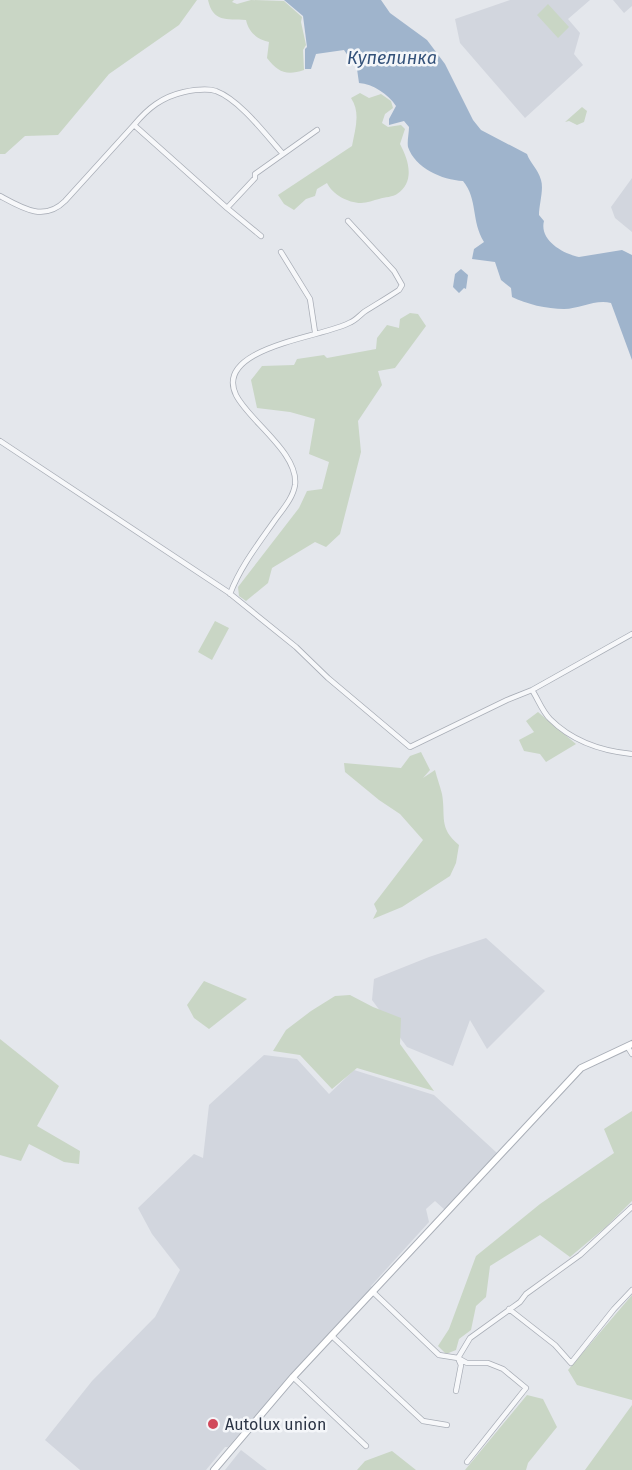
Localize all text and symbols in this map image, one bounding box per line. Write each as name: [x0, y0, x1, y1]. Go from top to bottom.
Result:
water label: Купелинка: [347, 47, 437, 69]
place label: Autolux union: [225, 1415, 326, 1434]
marker: Autolux union: [206, 1417, 220, 1431]

